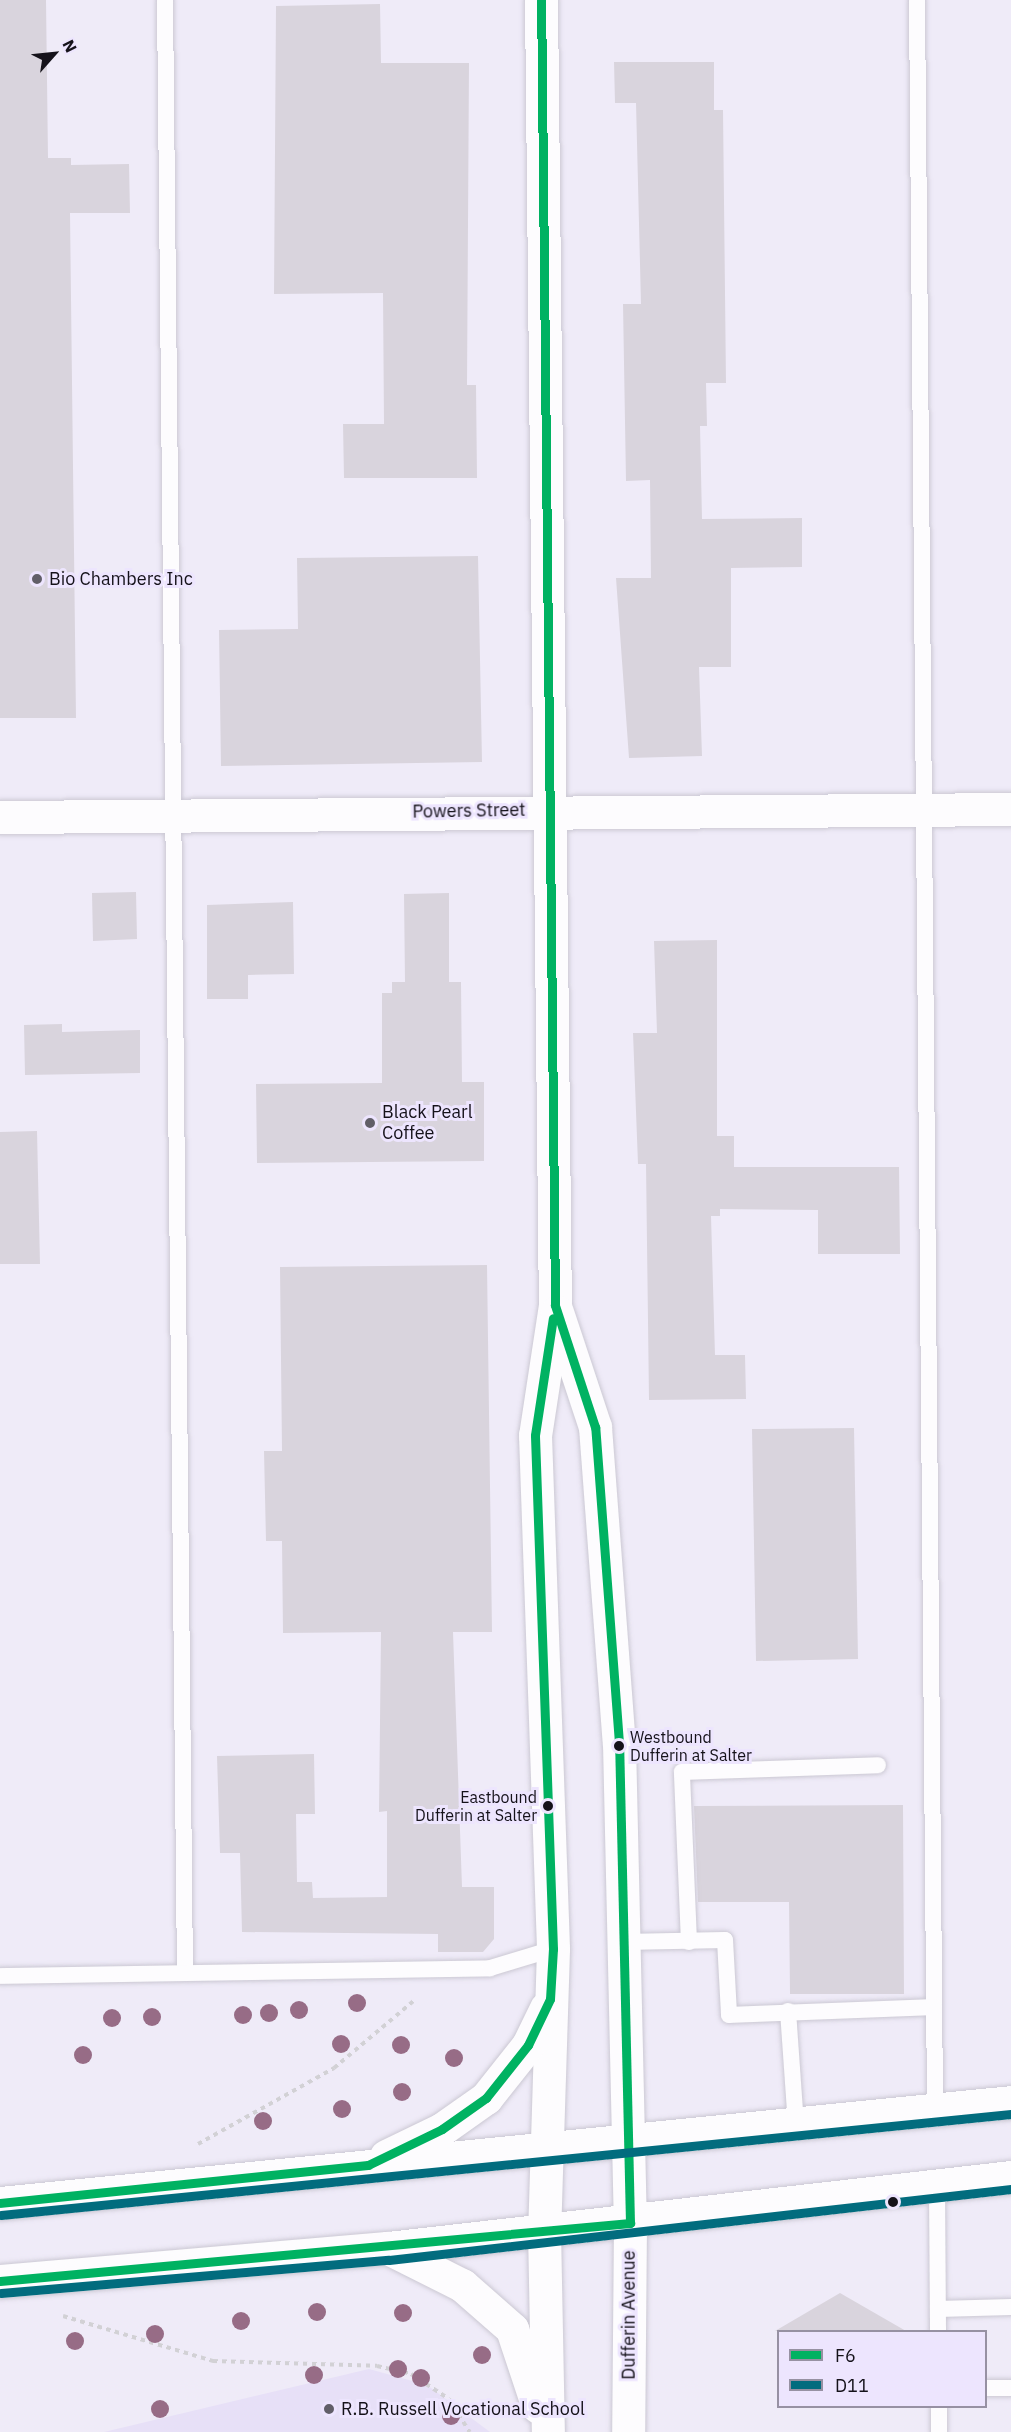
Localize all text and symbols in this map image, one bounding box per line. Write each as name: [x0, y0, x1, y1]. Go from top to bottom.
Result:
north arrow: [24, 24, 84, 84]
text: N: [58, 36, 82, 56]
place label: Bio Chambers Inc: [49, 568, 193, 590]
marker: Bio Chambers Inc: [30, 572, 44, 586]
street label: Powers Street: [412, 799, 526, 823]
place label: Black Pearl Coffee: [382, 1102, 473, 1144]
marker: Black Pearl Coffee: [363, 1116, 377, 1130]
place label: Westbound Dufferin at Salter: [630, 1727, 752, 1765]
marker: Westbound Dufferin at Salter: [613, 1740, 625, 1752]
place label: Eastbound Dufferin at Salter: [415, 1787, 537, 1825]
marker: Eastbound Dufferin at Salter: [542, 1800, 554, 1812]
unlabelled marker: [887, 2196, 899, 2208]
street label: Dufferin Avenue: [618, 2250, 640, 2380]
legend: [777, 2330, 987, 2408]
text: F6: [835, 2344, 856, 2367]
text: D11: [835, 2374, 869, 2397]
place label: R.B. Russell Vocational School: [341, 2398, 585, 2420]
marker: R.B. Russell Vocational School: [322, 2402, 336, 2416]

